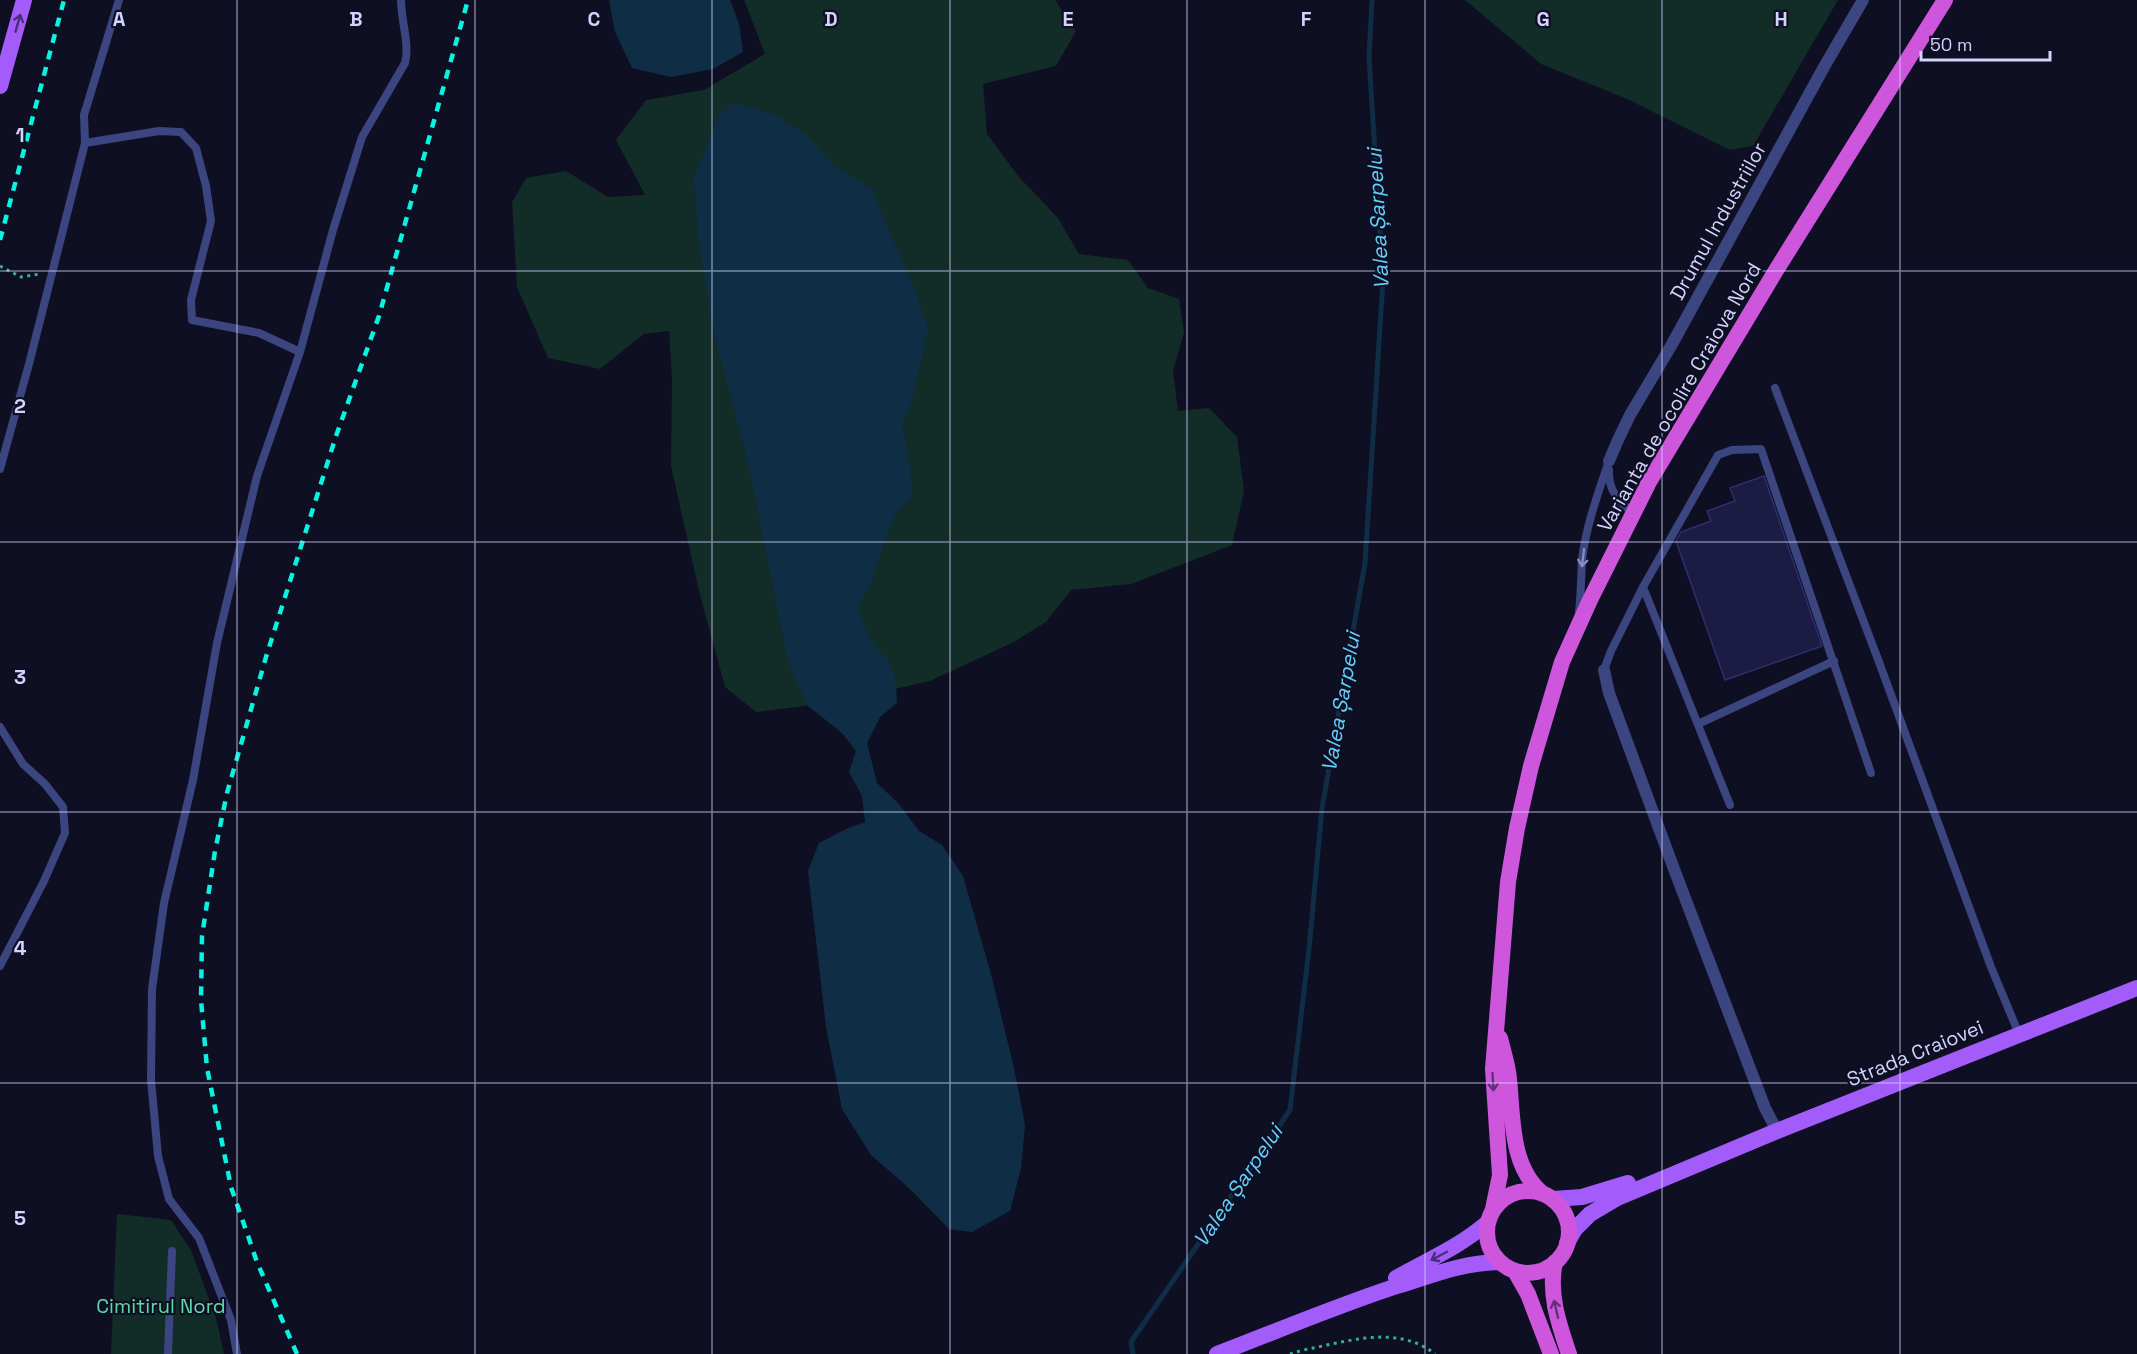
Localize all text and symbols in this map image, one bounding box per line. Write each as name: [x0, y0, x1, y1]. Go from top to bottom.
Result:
text: A: [113, 6, 126, 32]
text: B: [349, 6, 363, 32]
text: C: [588, 6, 601, 32]
text: D: [824, 6, 838, 32]
text: E: [1062, 6, 1074, 32]
text: F: [1301, 6, 1312, 32]
text: G: [1536, 6, 1550, 32]
text: H: [1774, 6, 1788, 32]
one-way arrow: [13, 14, 24, 33]
scale bar: [1921, 24, 2050, 62]
text: 50 m: [1930, 33, 1972, 56]
text: 1: [15, 122, 25, 148]
street label: Drumul Industriilor: [1664, 138, 1772, 304]
water label: Valea Șarpelui: [1360, 145, 1395, 290]
street label: Varianta de ocolire Craiova Nord: [1591, 258, 1767, 536]
text: 2: [14, 393, 26, 419]
one-way arrow: [1578, 548, 1589, 567]
water label: Valea Șarpelui: [1315, 627, 1367, 774]
text: 3: [14, 664, 26, 690]
text: 4: [14, 935, 27, 961]
street label: Strada Craiovei: [1843, 1014, 1987, 1092]
one-way arrow: [1488, 1072, 1499, 1092]
water label: Valea Șarpelui: [1187, 1117, 1290, 1252]
text: 5: [14, 1205, 26, 1231]
one-way arrow: [1431, 1250, 1448, 1262]
park label: Cimitirul Nord: [96, 1293, 226, 1319]
one-way arrow: [1550, 1300, 1561, 1319]

